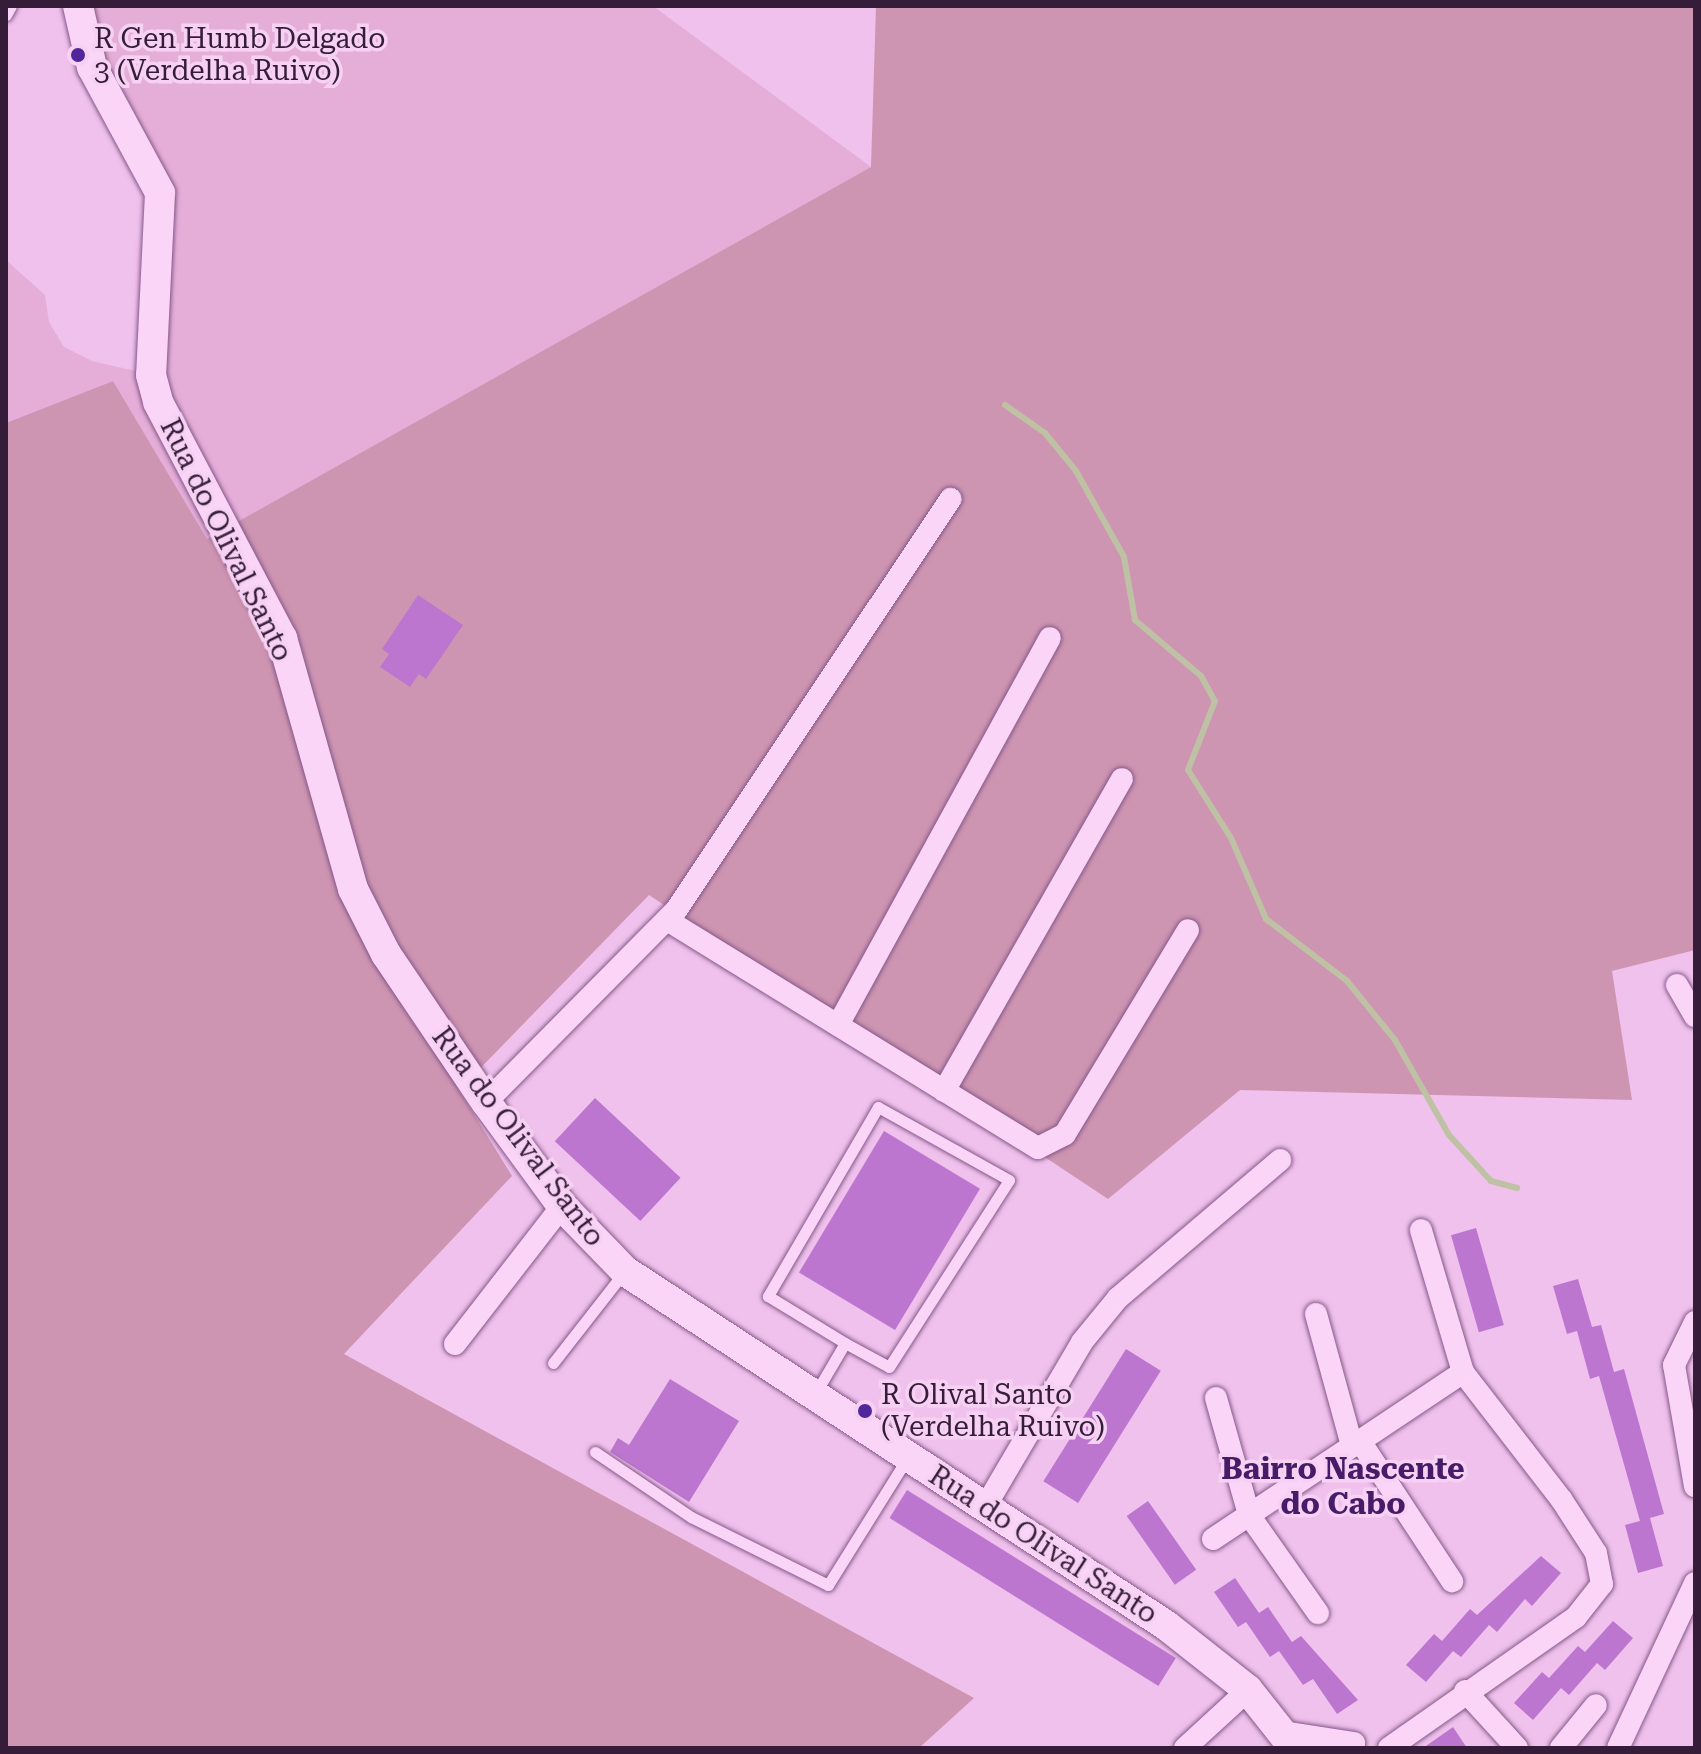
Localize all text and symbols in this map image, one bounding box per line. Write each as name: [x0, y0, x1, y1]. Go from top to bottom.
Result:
place label: R Gen Humb Delgado 3 (Verdelha Ruivo): [94, 22, 385, 88]
marker: R Gen Humb Delgado 3 (Verdelha Ruivo): [69, 46, 87, 64]
street label: Rua do Olival Santo: [153, 413, 299, 667]
street label: Rua do Olival Santo: [425, 1021, 611, 1253]
place label: R Olival Santo (Verdelha Ruivo): [881, 1378, 1105, 1444]
marker: R Olival Santo (Verdelha Ruivo): [856, 1402, 874, 1420]
district label: Bairro Nascente do Cabo: [1221, 1451, 1465, 1522]
street label: Rua do Olival Santo: [923, 1459, 1163, 1631]

